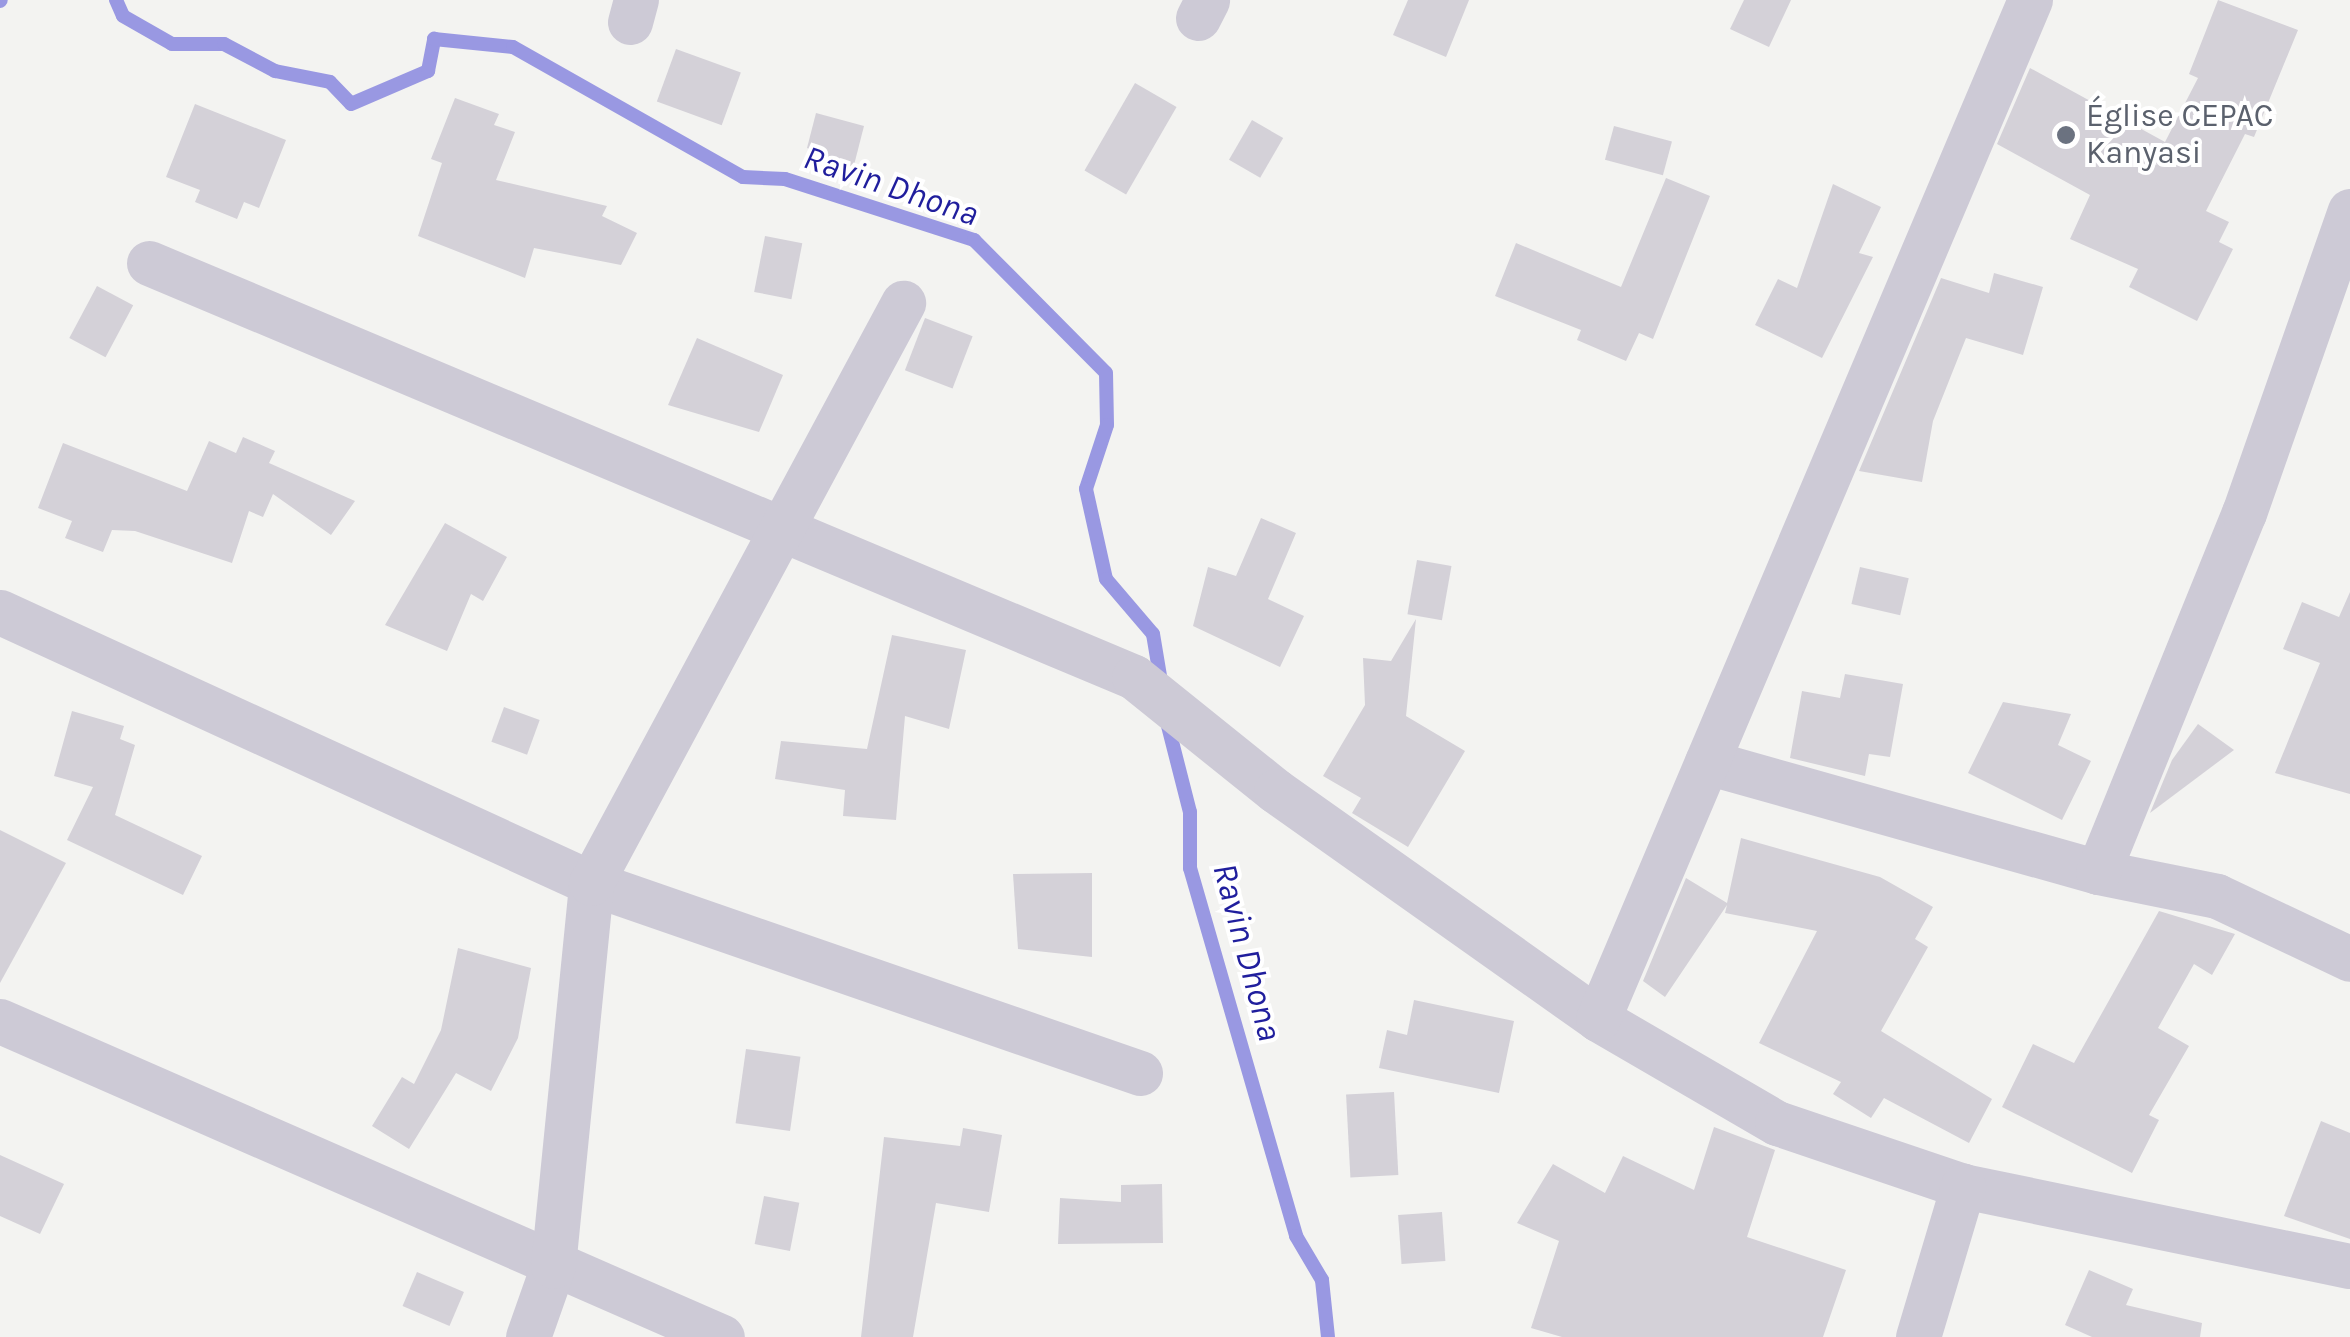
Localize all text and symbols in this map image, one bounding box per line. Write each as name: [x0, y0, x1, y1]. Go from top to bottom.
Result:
place label: Église CEPAC Kanyasi: [2086, 98, 2273, 173]
marker: Église CEPAC Kanyasi: [2055, 124, 2077, 146]
water label: Ravin Dhona: [798, 136, 984, 236]
water label: Ravin Dhona: [1203, 858, 1291, 1046]

